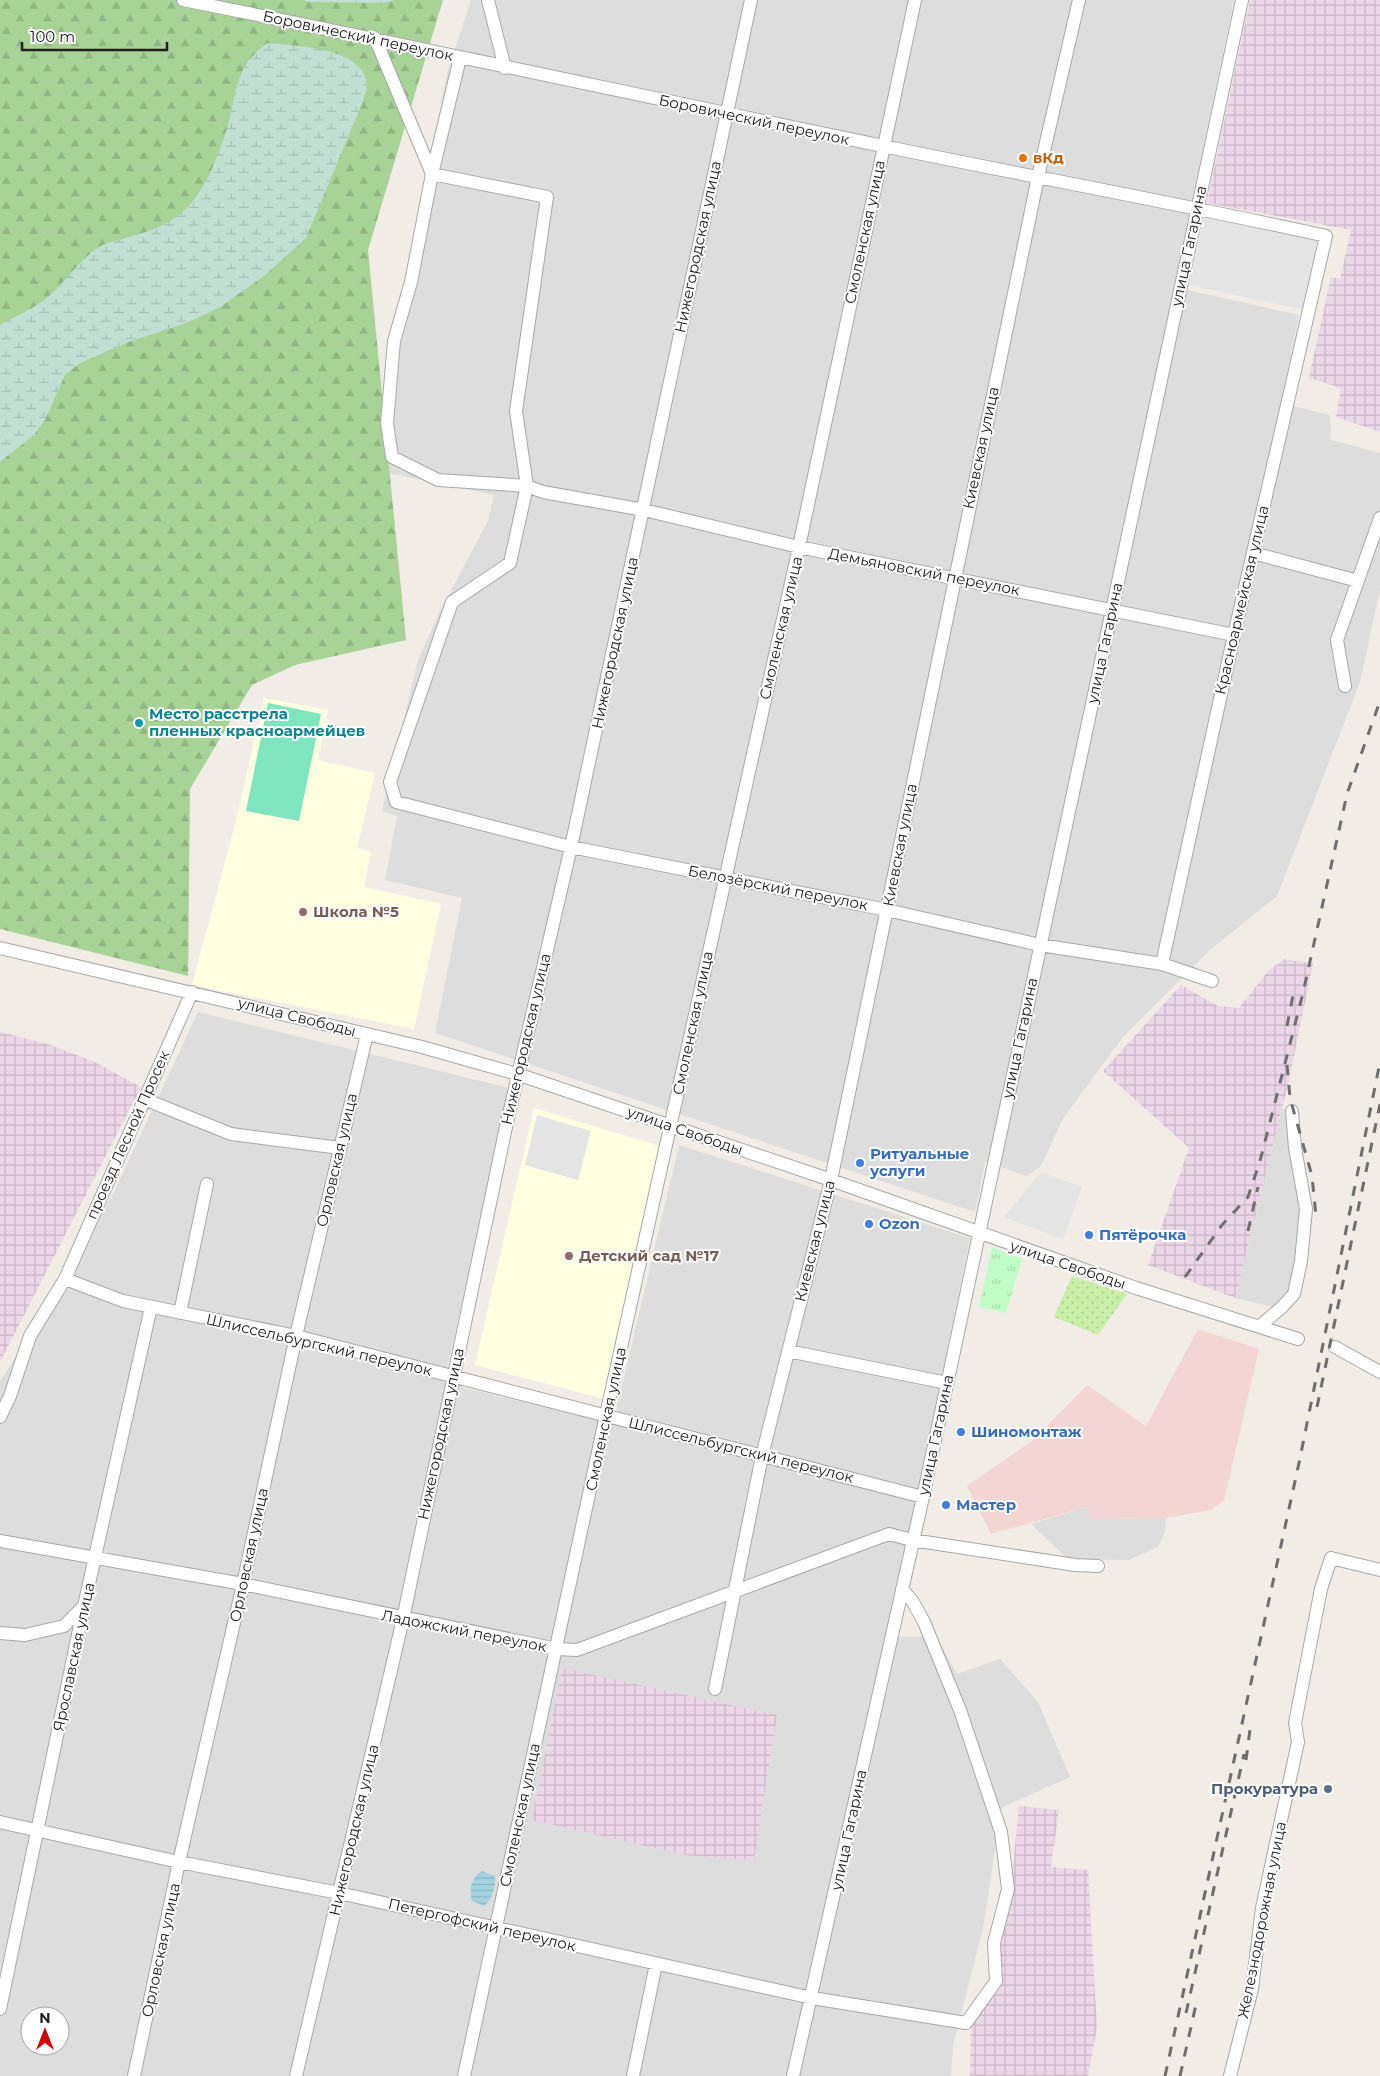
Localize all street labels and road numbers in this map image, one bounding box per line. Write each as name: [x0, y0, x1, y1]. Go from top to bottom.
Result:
street label: Боровический переулок: [261, 6, 455, 65]
street label: Боровический переулок: [657, 90, 851, 149]
street label: Смоленская улица: [840, 158, 889, 306]
street label: Нижегородская улица: [670, 159, 725, 335]
street label: улица Гагарина: [1166, 184, 1211, 309]
street label: Киевская улица: [958, 385, 1003, 511]
street label: Красноармейская улица: [1210, 503, 1273, 696]
street label: Демьяновский переулок: [827, 544, 1022, 599]
street label: Смоленская улица: [755, 554, 806, 701]
street label: Нижегородская улица: [587, 555, 642, 731]
street label: улица Гагарина: [1082, 581, 1127, 706]
street label: Киевская улица: [878, 782, 921, 908]
street label: Белозёрский переулок: [687, 861, 870, 914]
street label: Смоленская улица: [668, 949, 717, 1097]
street label: Нижегородская улица: [497, 951, 555, 1127]
street label: улица Гагарина: [997, 976, 1042, 1101]
street label: улица Свободы: [235, 992, 358, 1040]
street label: проезд Лесной Просек: [82, 1047, 174, 1222]
street label: Орловская улица: [312, 1091, 361, 1229]
street label: улица Свободы: [624, 1102, 746, 1159]
street label: Киевская улица: [790, 1178, 839, 1304]
street label: улица Свободы: [1007, 1236, 1129, 1293]
street label: Шлиссельбургский переулок: [204, 1309, 434, 1380]
street label: Смоленская улица: [581, 1345, 630, 1493]
street label: Нижегородская улица: [413, 1346, 468, 1522]
street label: улица Гагарина: [913, 1373, 958, 1498]
street label: Шлиссельбургский переулок: [627, 1412, 856, 1487]
street label: Орловская улица: [225, 1486, 272, 1624]
street label: Ярославская улица: [48, 1581, 99, 1733]
street label: Ладожский переулок: [380, 1605, 549, 1656]
street label: Смоленская улица: [495, 1741, 544, 1889]
street label: Нижегородская улица: [325, 1742, 383, 1918]
street label: улица Гагарина: [826, 1768, 871, 1893]
street label: Железнодорожная улица: [1233, 1820, 1290, 2020]
street label: Орловская улица: [137, 1881, 184, 2019]
street label: Петергофский переулок: [386, 1894, 578, 1955]

